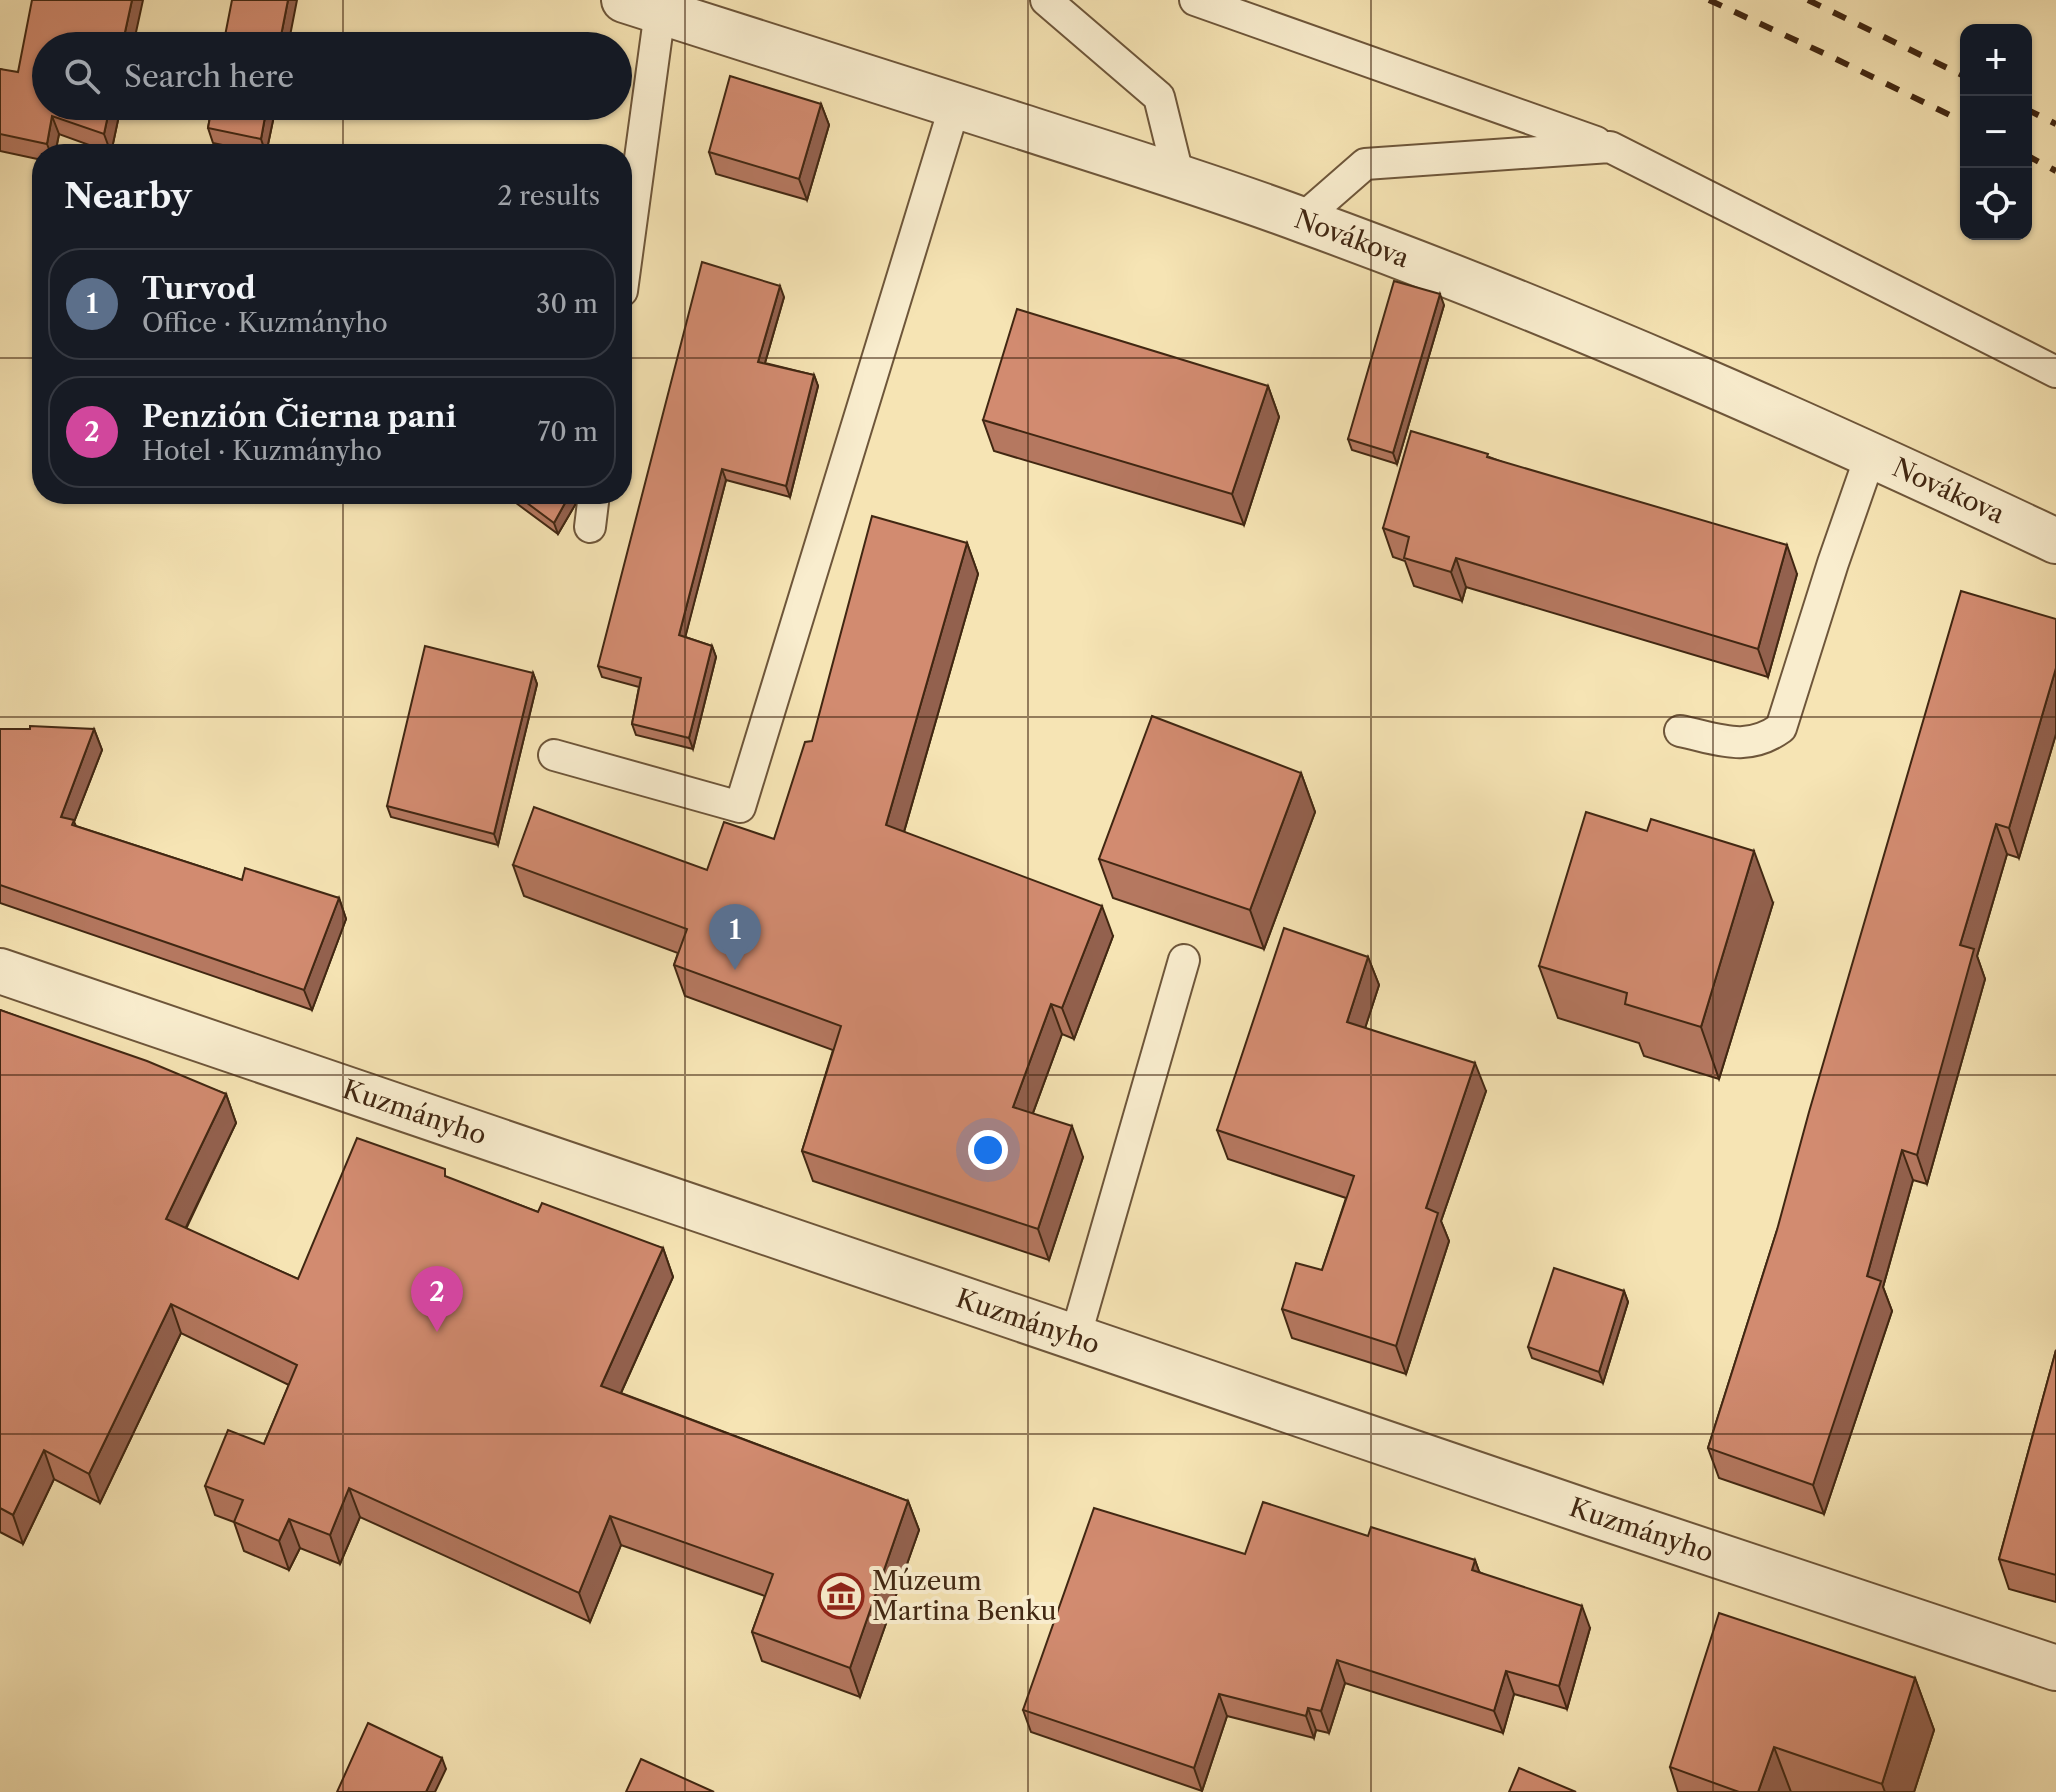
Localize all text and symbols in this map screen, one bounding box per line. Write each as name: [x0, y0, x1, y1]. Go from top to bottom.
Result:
map controls: [1960, 24, 2032, 240]
button: +: [1960, 24, 2032, 96]
search box: [32, 32, 632, 120]
icon: search: [60, 54, 104, 98]
text: Search here: [124, 58, 294, 95]
button: −: [1960, 96, 2032, 168]
button: locate: [1960, 168, 2032, 240]
text: Nearby: [64, 175, 192, 217]
text: 2 results: [497, 180, 600, 212]
street label: Novákova: [1290, 203, 1414, 274]
text: Turvod: [142, 270, 256, 307]
text: 1: [86, 288, 98, 320]
text: 30 m: [536, 288, 598, 320]
text: Office · Kuzmányho: [142, 307, 388, 339]
text: Penzión Čierna pani: [142, 398, 456, 435]
text: 2: [84, 416, 100, 448]
text: 70 m: [538, 416, 598, 448]
text: Hotel · Kuzmányho: [142, 435, 382, 467]
street label: Novákova: [1888, 451, 2010, 531]
pin: 1: [709, 904, 761, 970]
street label: Kuzmányho: [339, 1073, 491, 1152]
your location: [968, 1130, 1008, 1170]
pin: 2: [411, 1266, 463, 1332]
street label: Kuzmányho: [952, 1282, 1104, 1361]
street label: Kuzmányho: [1565, 1491, 1717, 1569]
place label: Múzeum Martina Benku: [872, 1565, 1056, 1627]
museum icon: Múzeum Martina Benku: [817, 1572, 865, 1620]

